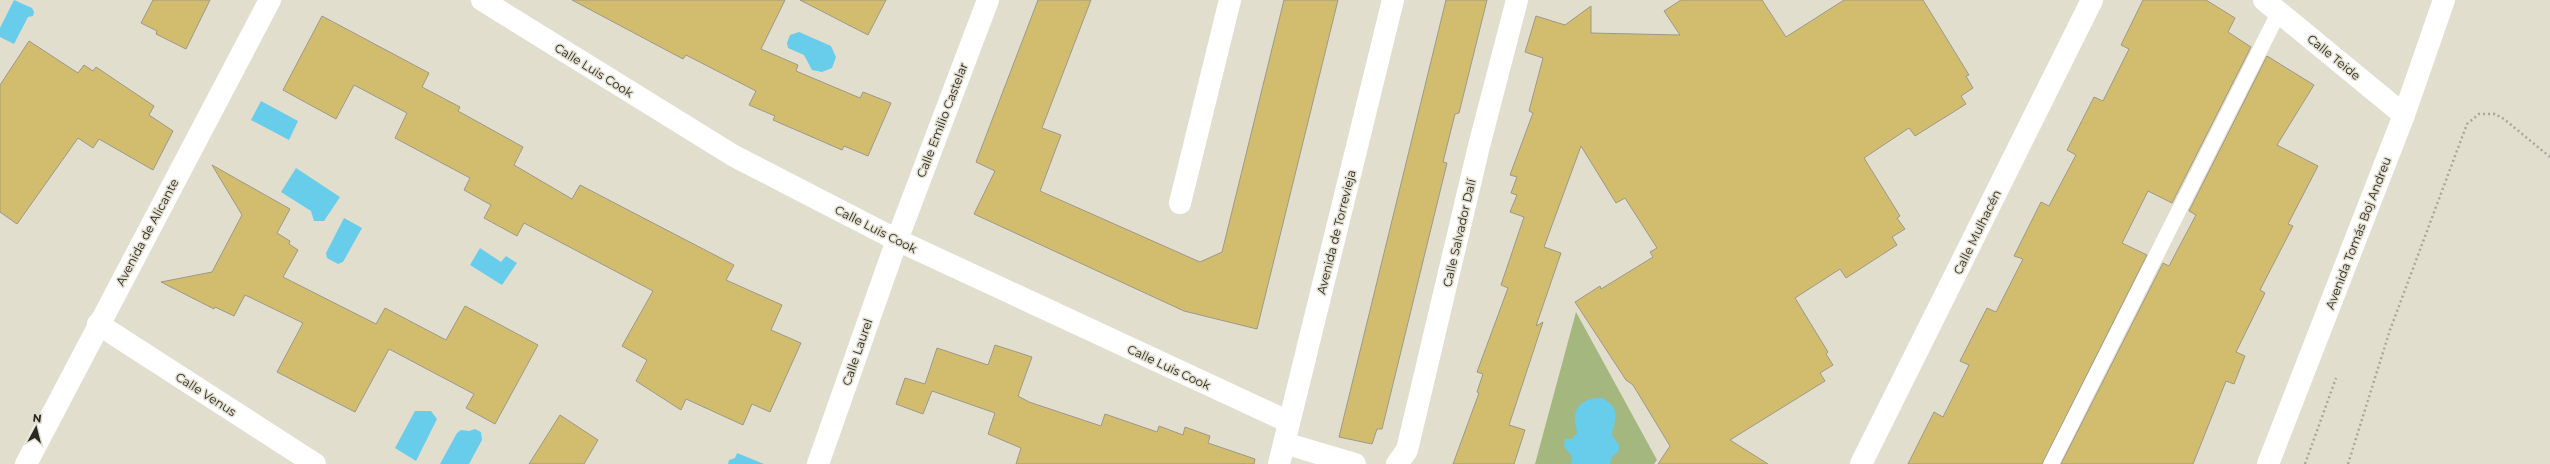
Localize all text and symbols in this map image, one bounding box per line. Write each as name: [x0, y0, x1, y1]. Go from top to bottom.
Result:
street label: Calle Teide: [2304, 31, 2364, 83]
street label: Calle Luis Cook: [552, 40, 637, 101]
street label: Calle Emilio Castelar: [913, 60, 971, 180]
street label: Avenida Tomás Boj Andreu: [2322, 155, 2394, 311]
street label: Avenida de Torrevieja: [1313, 168, 1359, 296]
street label: Avenida de Alicante: [112, 176, 182, 288]
street label: Calle Salvador Dalí: [1439, 177, 1479, 288]
street label: Calle Mulhacén: [1950, 187, 2004, 277]
street label: Calle Luis Cook: [832, 202, 920, 257]
street label: Calle Laurel: [839, 317, 875, 387]
street label: Calle Luis Cook: [1125, 341, 1214, 393]
street label: Calle Venus: [173, 369, 239, 419]
north arrow: [16, 408, 56, 448]
text: N: [32, 411, 42, 426]

